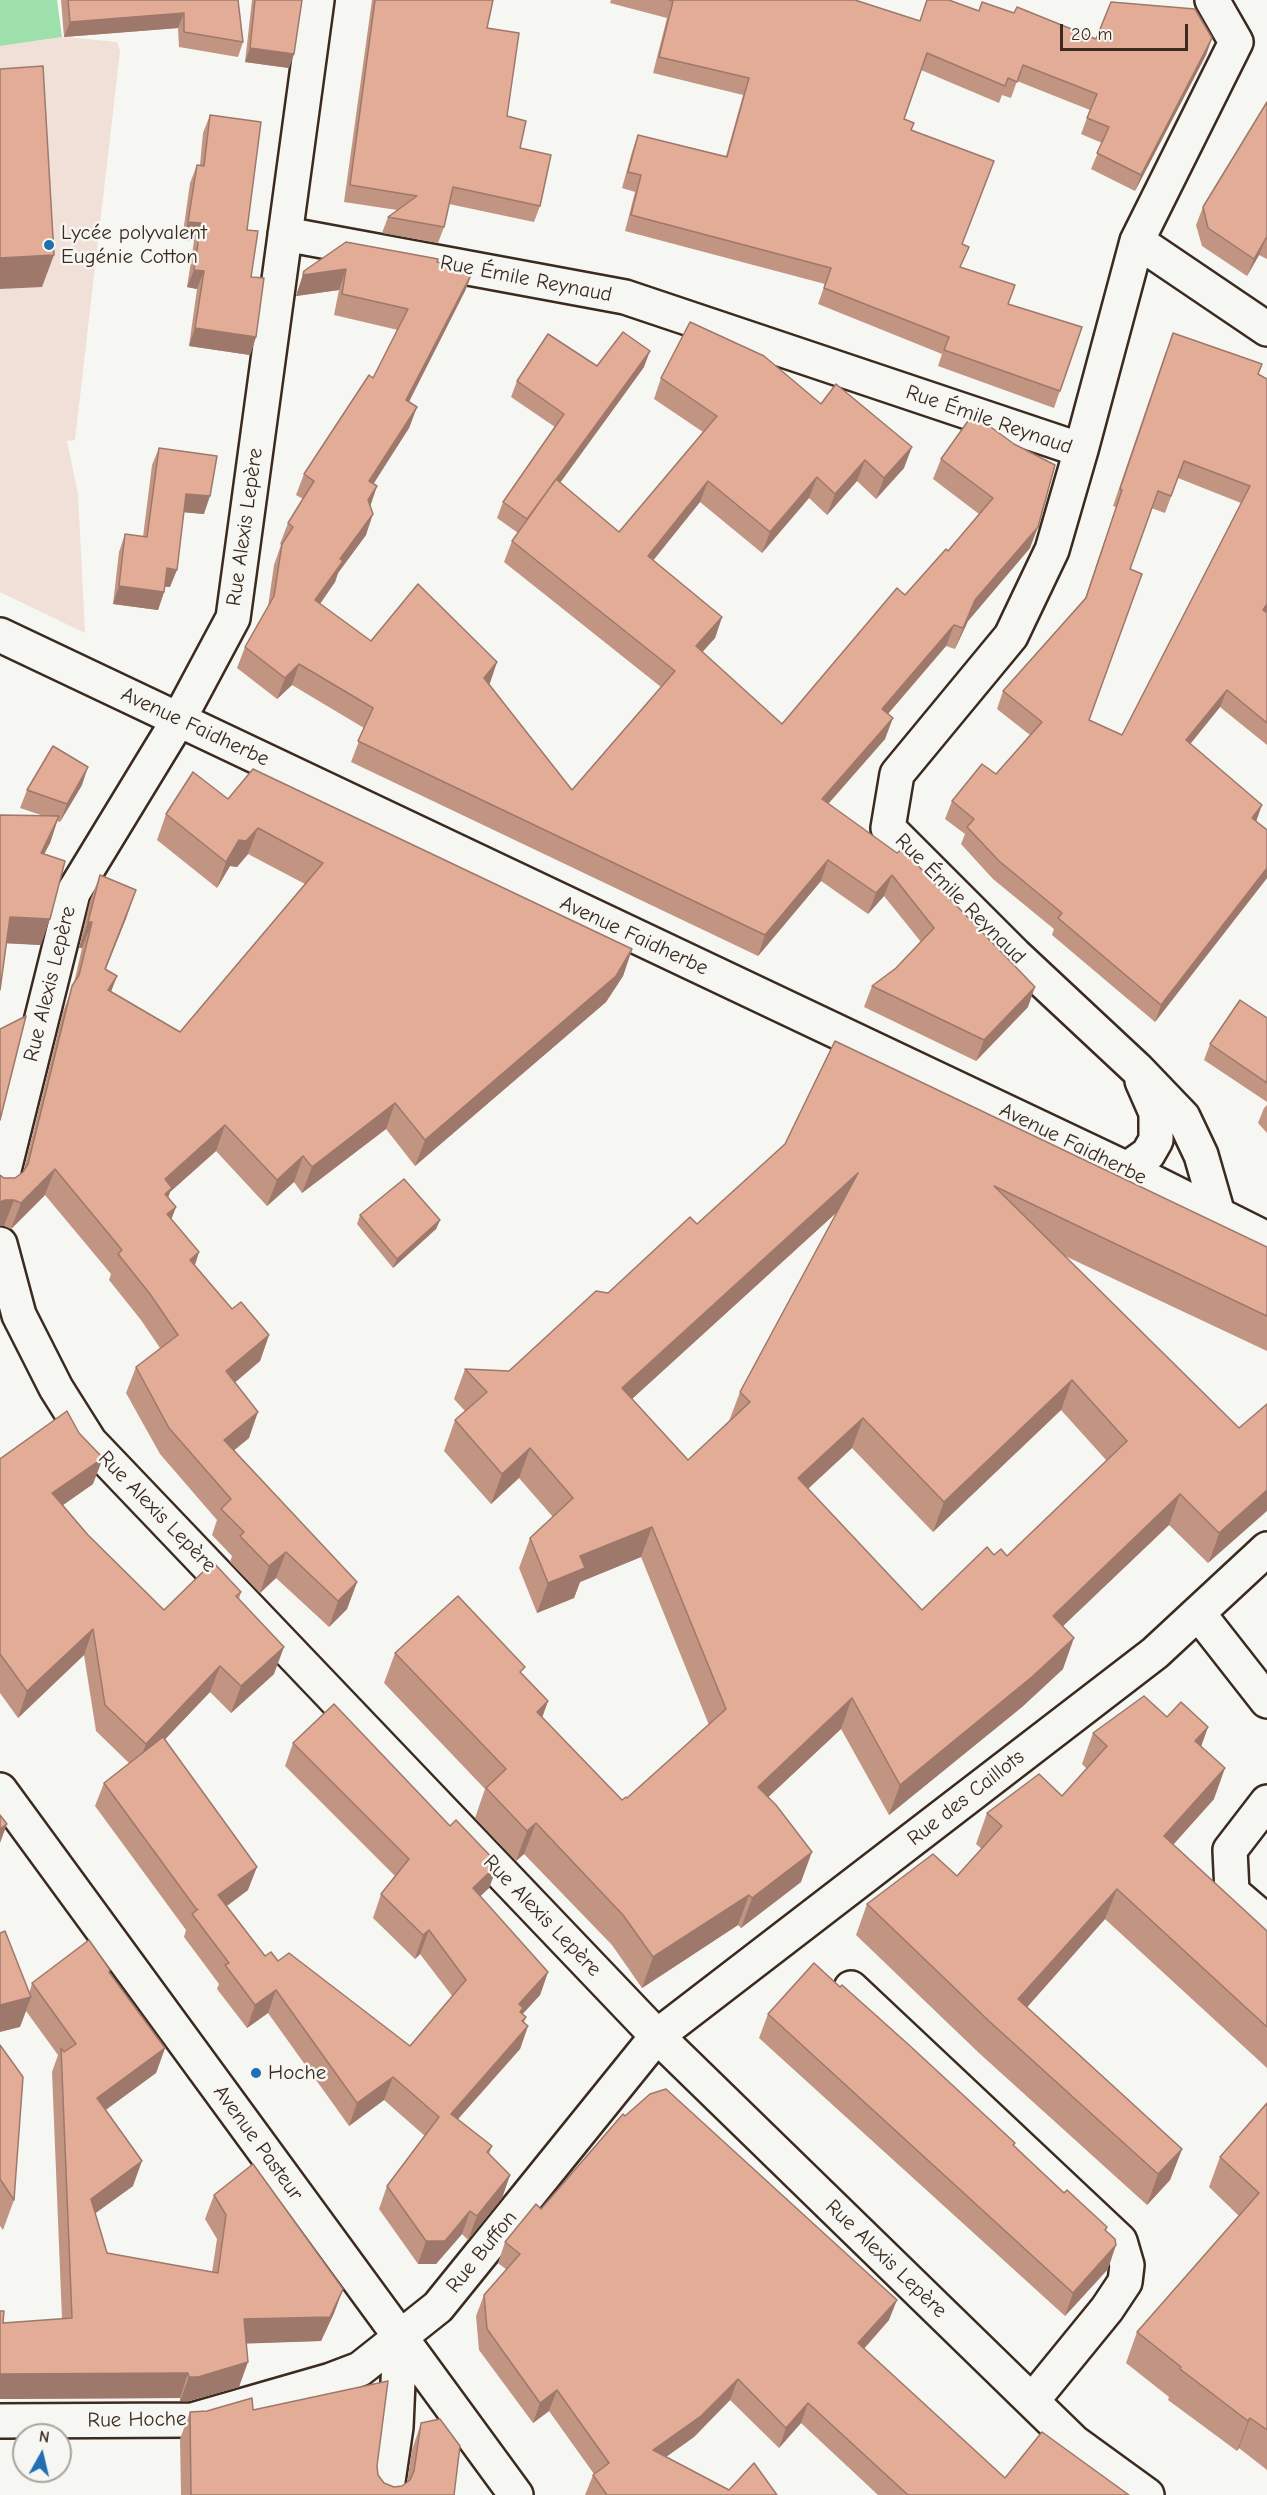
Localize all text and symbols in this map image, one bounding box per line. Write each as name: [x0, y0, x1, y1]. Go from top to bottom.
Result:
scale bar: [1063, 12, 1190, 50]
text: 20 m: [1071, 24, 1112, 45]
place label: Lycée polyvalent Eugénie Cotton: [61, 220, 207, 270]
marker: Lycée polyvalent Eugénie Cotton: [42, 238, 56, 252]
street label: Rue Émile Reynaud: [438, 250, 614, 308]
street label: Rue Émile Reynaud: [903, 380, 1075, 460]
street label: Rue Alexis Lepère: [221, 446, 269, 608]
street label: Avenue Faidherbe: [117, 682, 273, 772]
street label: Rue Émile Reynaud: [890, 829, 1030, 969]
street label: Avenue Faidherbe: [556, 891, 712, 981]
street label: Rue Alexis Lepère: [18, 904, 82, 1064]
street label: Avenue Faidherbe: [995, 1097, 1151, 1191]
street label: Rue Alexis Lepère: [93, 1446, 221, 1578]
street label: Rue des Caillots: [902, 1745, 1030, 1851]
street label: Rue Alexis Lepère: [478, 1850, 606, 1982]
place label: Hoche: [268, 2060, 326, 2086]
marker: Hoche: [249, 2066, 263, 2080]
street label: Avenue Pasteur: [208, 2080, 308, 2206]
street label: Rue Alexis Lepère: [820, 2195, 952, 2323]
street label: Rue Buffon: [441, 2206, 523, 2298]
street label: Rue Hoche: [87, 2407, 187, 2433]
north arrow: [12, 2423, 72, 2483]
text: N: [38, 2428, 51, 2447]

